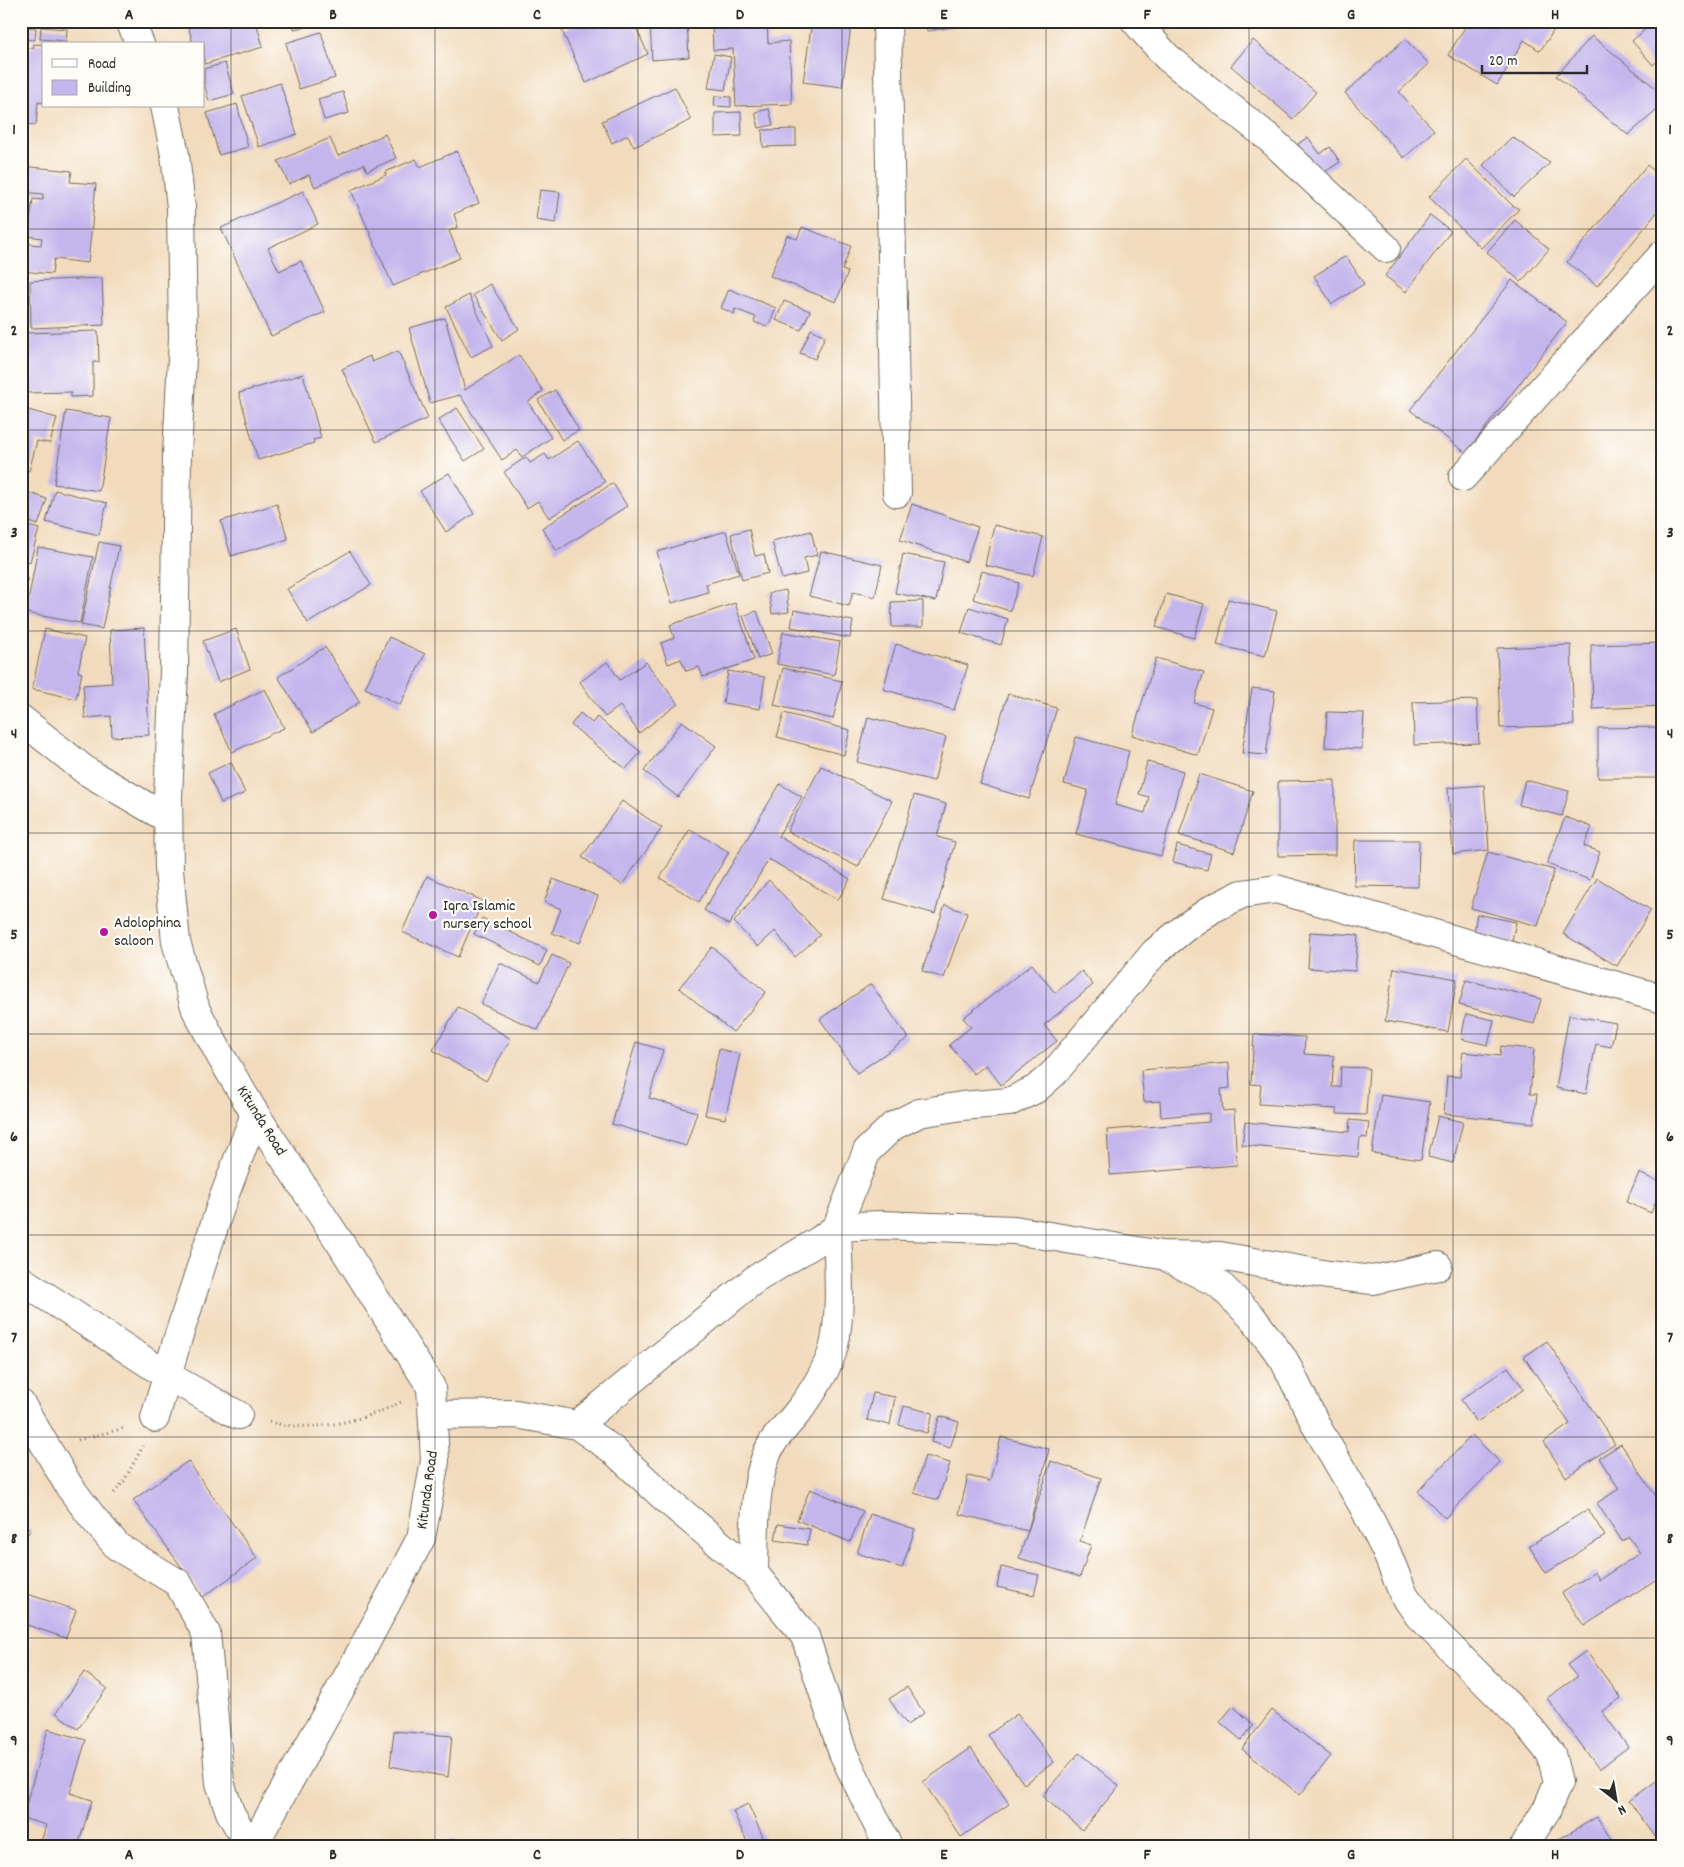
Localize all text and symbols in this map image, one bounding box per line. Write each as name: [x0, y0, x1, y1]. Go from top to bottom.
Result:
text: A: [125, 4, 134, 27]
text: B: [329, 4, 337, 27]
text: C: [533, 4, 541, 27]
text: D: [736, 4, 745, 27]
text: E: [940, 4, 948, 27]
text: F: [1143, 4, 1151, 27]
text: G: [1347, 4, 1355, 27]
text: H: [1551, 4, 1559, 27]
legend: [42, 42, 205, 108]
scale bar: [1482, 42, 1586, 74]
text: 20 m: [1489, 51, 1517, 73]
text: Road: [88, 54, 116, 76]
text: Building: [88, 78, 131, 100]
text: 1: [12, 119, 16, 142]
text: 1: [1668, 119, 1672, 142]
text: 2: [11, 320, 18, 343]
text: 2: [1667, 320, 1674, 343]
text: 3: [10, 522, 18, 545]
text: 3: [1666, 522, 1674, 545]
text: 4: [11, 723, 17, 746]
text: 4: [1667, 723, 1673, 746]
place label: Iqra Islamic nursery school: [443, 895, 532, 936]
marker: Iqra Islamic nursery school: [427, 909, 439, 921]
place label: Adolophina saloon: [114, 912, 181, 953]
text: 5: [10, 924, 18, 947]
text: 5: [1666, 924, 1674, 947]
marker: Adolophina saloon: [98, 926, 110, 938]
street label: Kitunda Road: [230, 1081, 292, 1161]
text: 6: [10, 1126, 18, 1149]
text: 6: [1666, 1126, 1674, 1149]
text: 7: [11, 1327, 17, 1350]
text: 7: [1667, 1327, 1673, 1350]
street label: Kitunda Road: [411, 1449, 445, 1531]
text: 8: [11, 1528, 18, 1551]
text: 8: [1667, 1528, 1674, 1551]
text: 9: [10, 1730, 18, 1753]
text: 9: [1666, 1730, 1674, 1753]
north arrow: [1592, 1774, 1642, 1824]
text: N: [1613, 1799, 1630, 1820]
text: A: [125, 1844, 134, 1867]
text: B: [329, 1844, 337, 1867]
text: C: [533, 1844, 541, 1867]
text: D: [736, 1844, 745, 1867]
text: E: [940, 1844, 948, 1867]
text: F: [1143, 1844, 1151, 1867]
text: G: [1347, 1844, 1355, 1867]
text: H: [1551, 1844, 1559, 1867]

